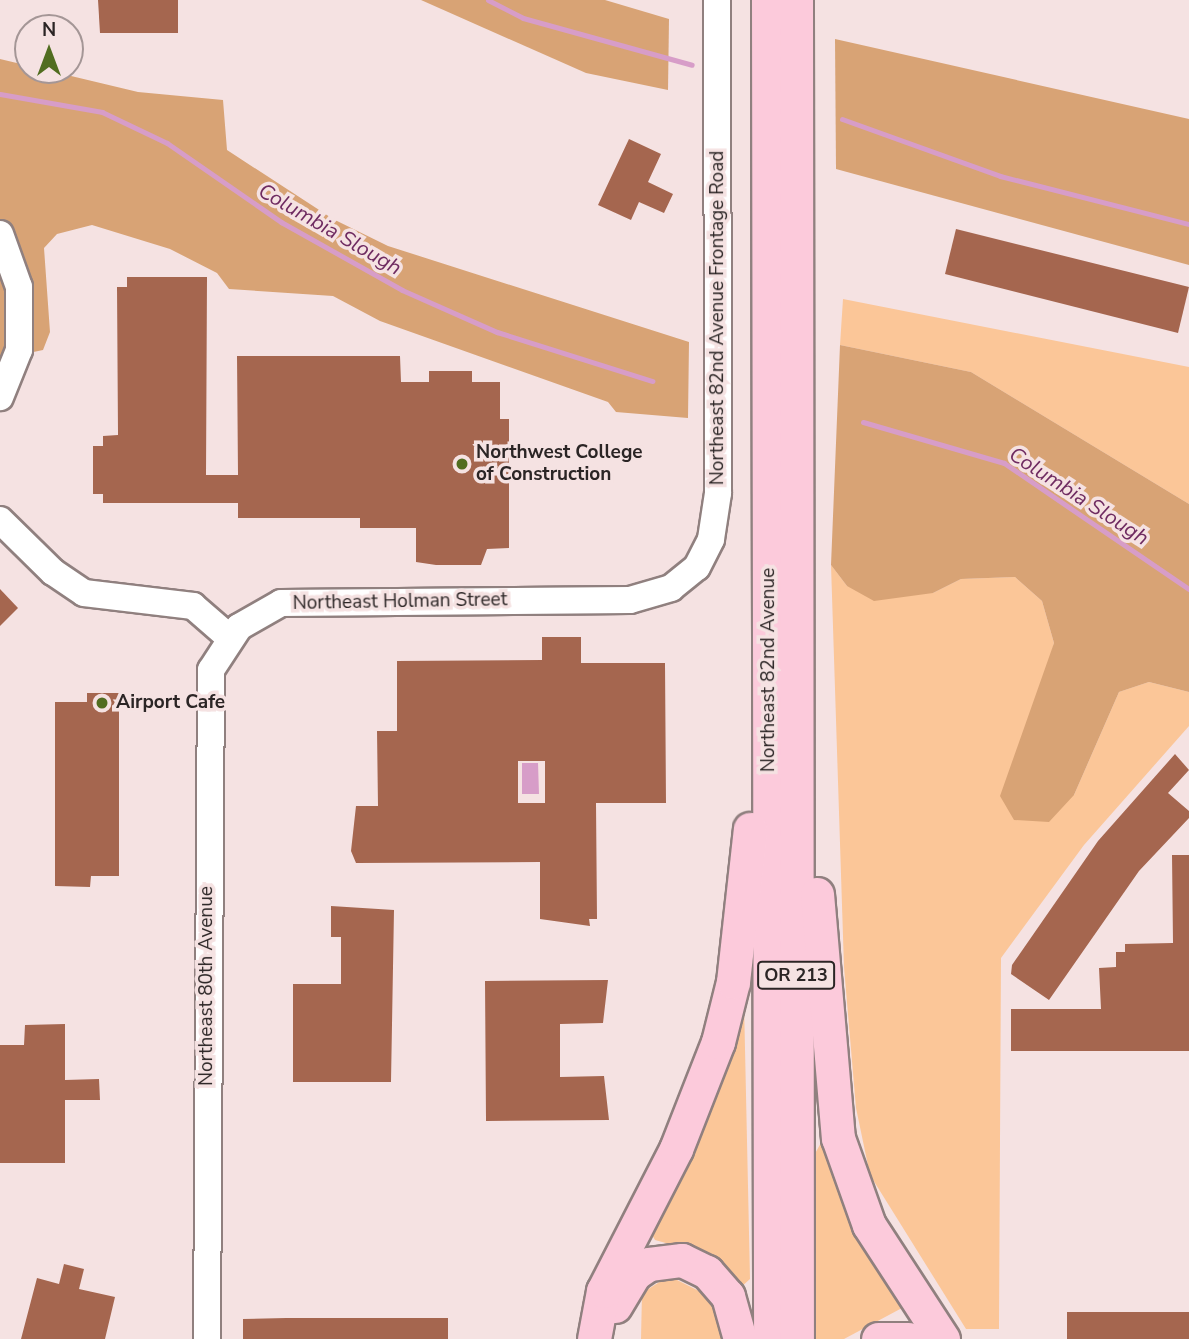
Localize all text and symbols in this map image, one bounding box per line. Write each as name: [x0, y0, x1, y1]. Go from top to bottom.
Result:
north arrow: [14, 14, 84, 84]
text: N: [42, 17, 56, 43]
street label: Northeast 82nd Avenue Frontage Road: [707, 151, 729, 485]
water label: Columbia Slough: [254, 178, 406, 280]
water label: Columbia Slough: [1004, 441, 1154, 551]
place label: Northwest College of Construction: [476, 442, 643, 486]
marker: Northwest College of Construction: [454, 456, 470, 472]
street label: Northeast 82nd Avenue: [758, 568, 780, 772]
street label: Northeast Holman Street: [293, 589, 507, 615]
place label: Airport Cafe: [116, 692, 225, 714]
marker: Airport Cafe: [94, 695, 110, 711]
street label: Northeast 80th Avenue: [196, 886, 218, 1086]
road number: OR 213: [756, 960, 836, 990]

